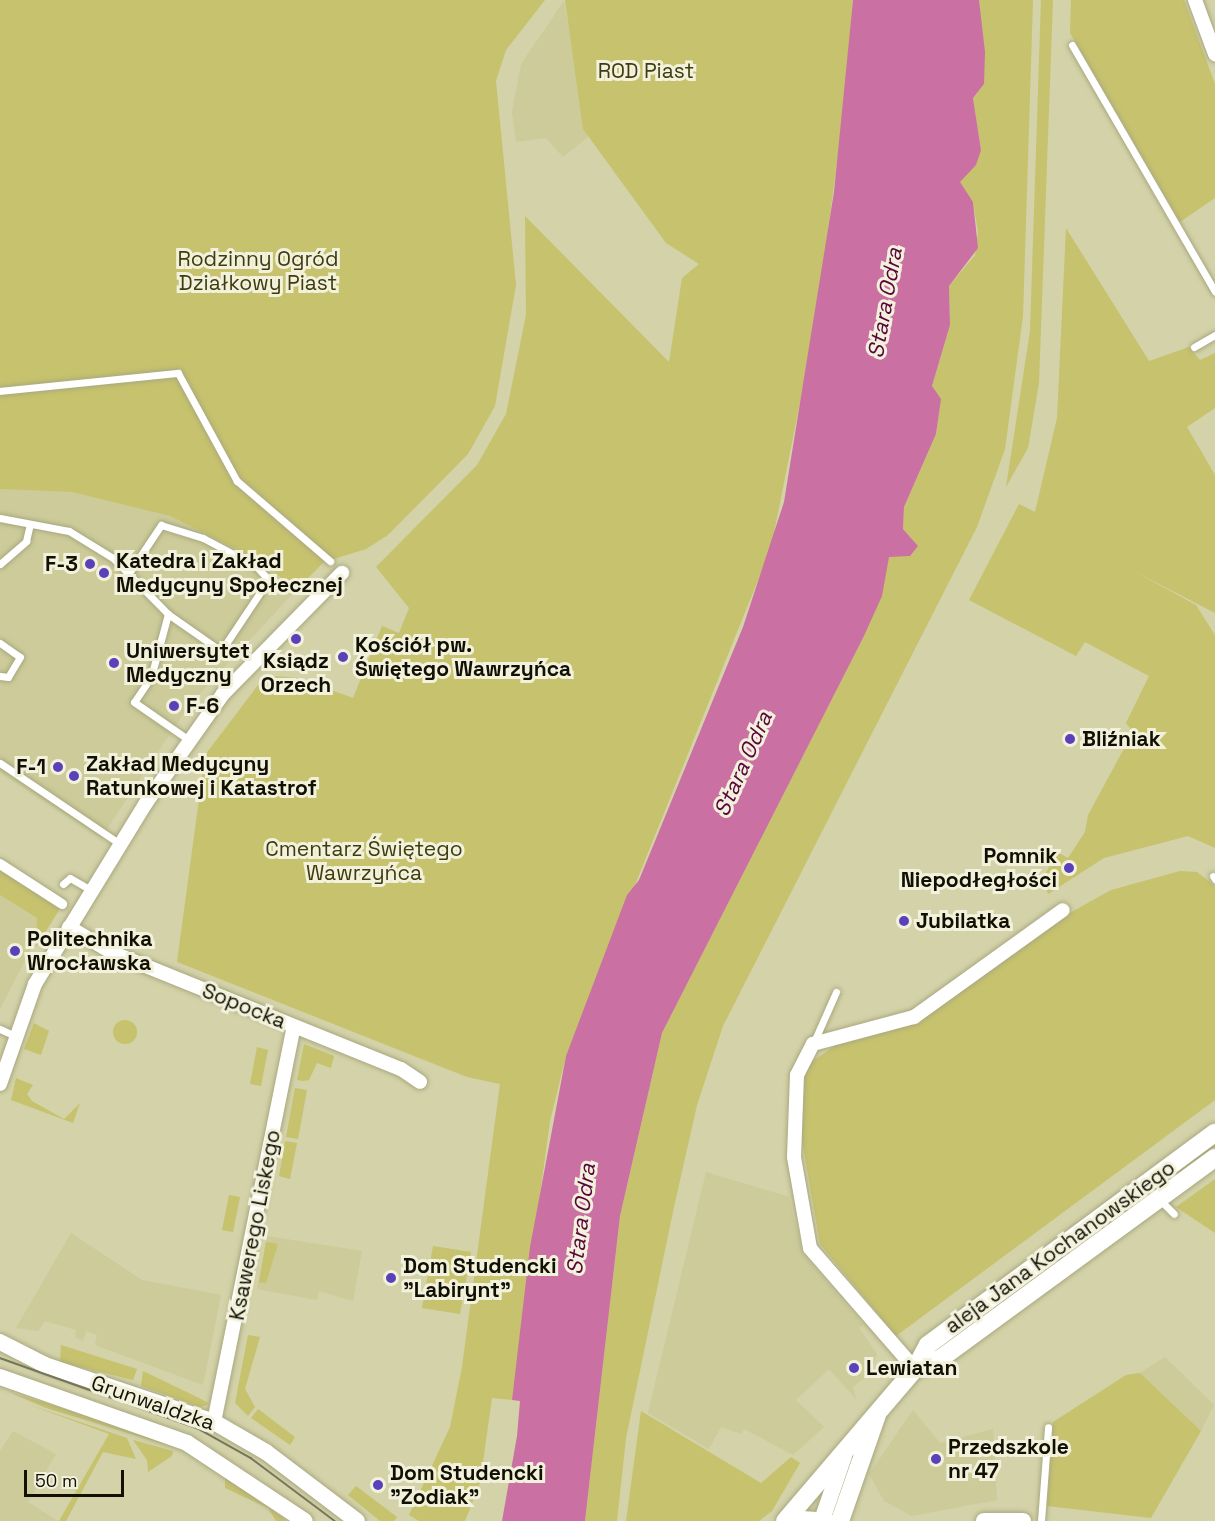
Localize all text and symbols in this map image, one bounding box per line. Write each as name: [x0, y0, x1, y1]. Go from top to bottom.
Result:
park label: ROD Piast: [598, 58, 694, 84]
park label: Rodzinny Ogród Działkowy Piast: [177, 246, 339, 296]
water label: Stara Odra: [862, 246, 908, 360]
place label: Katedra i Zakład Medycyny Społecznej: [116, 548, 343, 598]
place label: F-3: [45, 551, 78, 577]
marker: F-3: [83, 557, 97, 571]
marker: Katedra i Zakład Medycyny Społecznej: [97, 566, 111, 580]
marker: Ksiądz Orzech: [289, 632, 303, 646]
place label: Kościół pw. Świętego Wawrzyńca: [355, 632, 571, 682]
place label: Uniwersytet Medyczny: [126, 638, 250, 688]
place label: Ksiądz Orzech: [261, 648, 331, 698]
marker: Kościół pw. Świętego Wawrzyńca: [336, 650, 350, 664]
marker: Uniwersytet Medyczny: [107, 656, 121, 670]
place label: F-6: [186, 693, 219, 719]
marker: F-6: [167, 699, 181, 713]
water label: Stara Odra: [708, 708, 778, 820]
place label: Bliźniak: [1082, 726, 1160, 752]
marker: Bliźniak: [1063, 732, 1077, 746]
place label: Zakład Medycyny Ratunkowej i Katastrof: [86, 751, 317, 801]
place label: F-1: [16, 754, 46, 780]
marker: F-1: [51, 760, 65, 774]
marker: Zakład Medycyny Ratunkowej i Katastrof: [67, 769, 81, 783]
park label: Cmentarz Świętego Wawrzyńca: [265, 836, 463, 886]
place label: Pomnik Niepodłegłości: [901, 843, 1057, 893]
marker: Pomnik Niepodłegłości: [1062, 861, 1076, 875]
place label: Jubilatka: [916, 908, 1010, 934]
marker: Jubilatka: [897, 914, 911, 928]
place label: Politechnika Wrocławska: [27, 926, 152, 976]
marker: Politechnika Wrocławska: [8, 944, 22, 958]
street label: Sopocka: [198, 978, 290, 1034]
street label: Ksawerego Liskego: [224, 1128, 286, 1322]
street label: aleja Jana Kochanowskiego: [940, 1155, 1180, 1339]
water label: Stara Odra: [561, 1162, 601, 1276]
place label: Dom Studencki "Labirynt": [403, 1253, 557, 1303]
marker: Dom Studencki "Labirynt": [384, 1271, 398, 1285]
place label: Lewiatan: [866, 1355, 958, 1381]
marker: Lewiatan: [847, 1361, 861, 1375]
street label: Grunwaldzka: [88, 1370, 218, 1436]
place label: Przedszkole nr 47: [948, 1434, 1069, 1484]
marker: Przedszkole nr 47: [929, 1452, 943, 1466]
scale bar: [27, 1458, 128, 1496]
place label: Dom Studencki "Zodiak": [390, 1460, 544, 1510]
text: 50 m: [35, 1469, 77, 1492]
marker: Dom Studencki "Zodiak": [371, 1478, 385, 1492]

